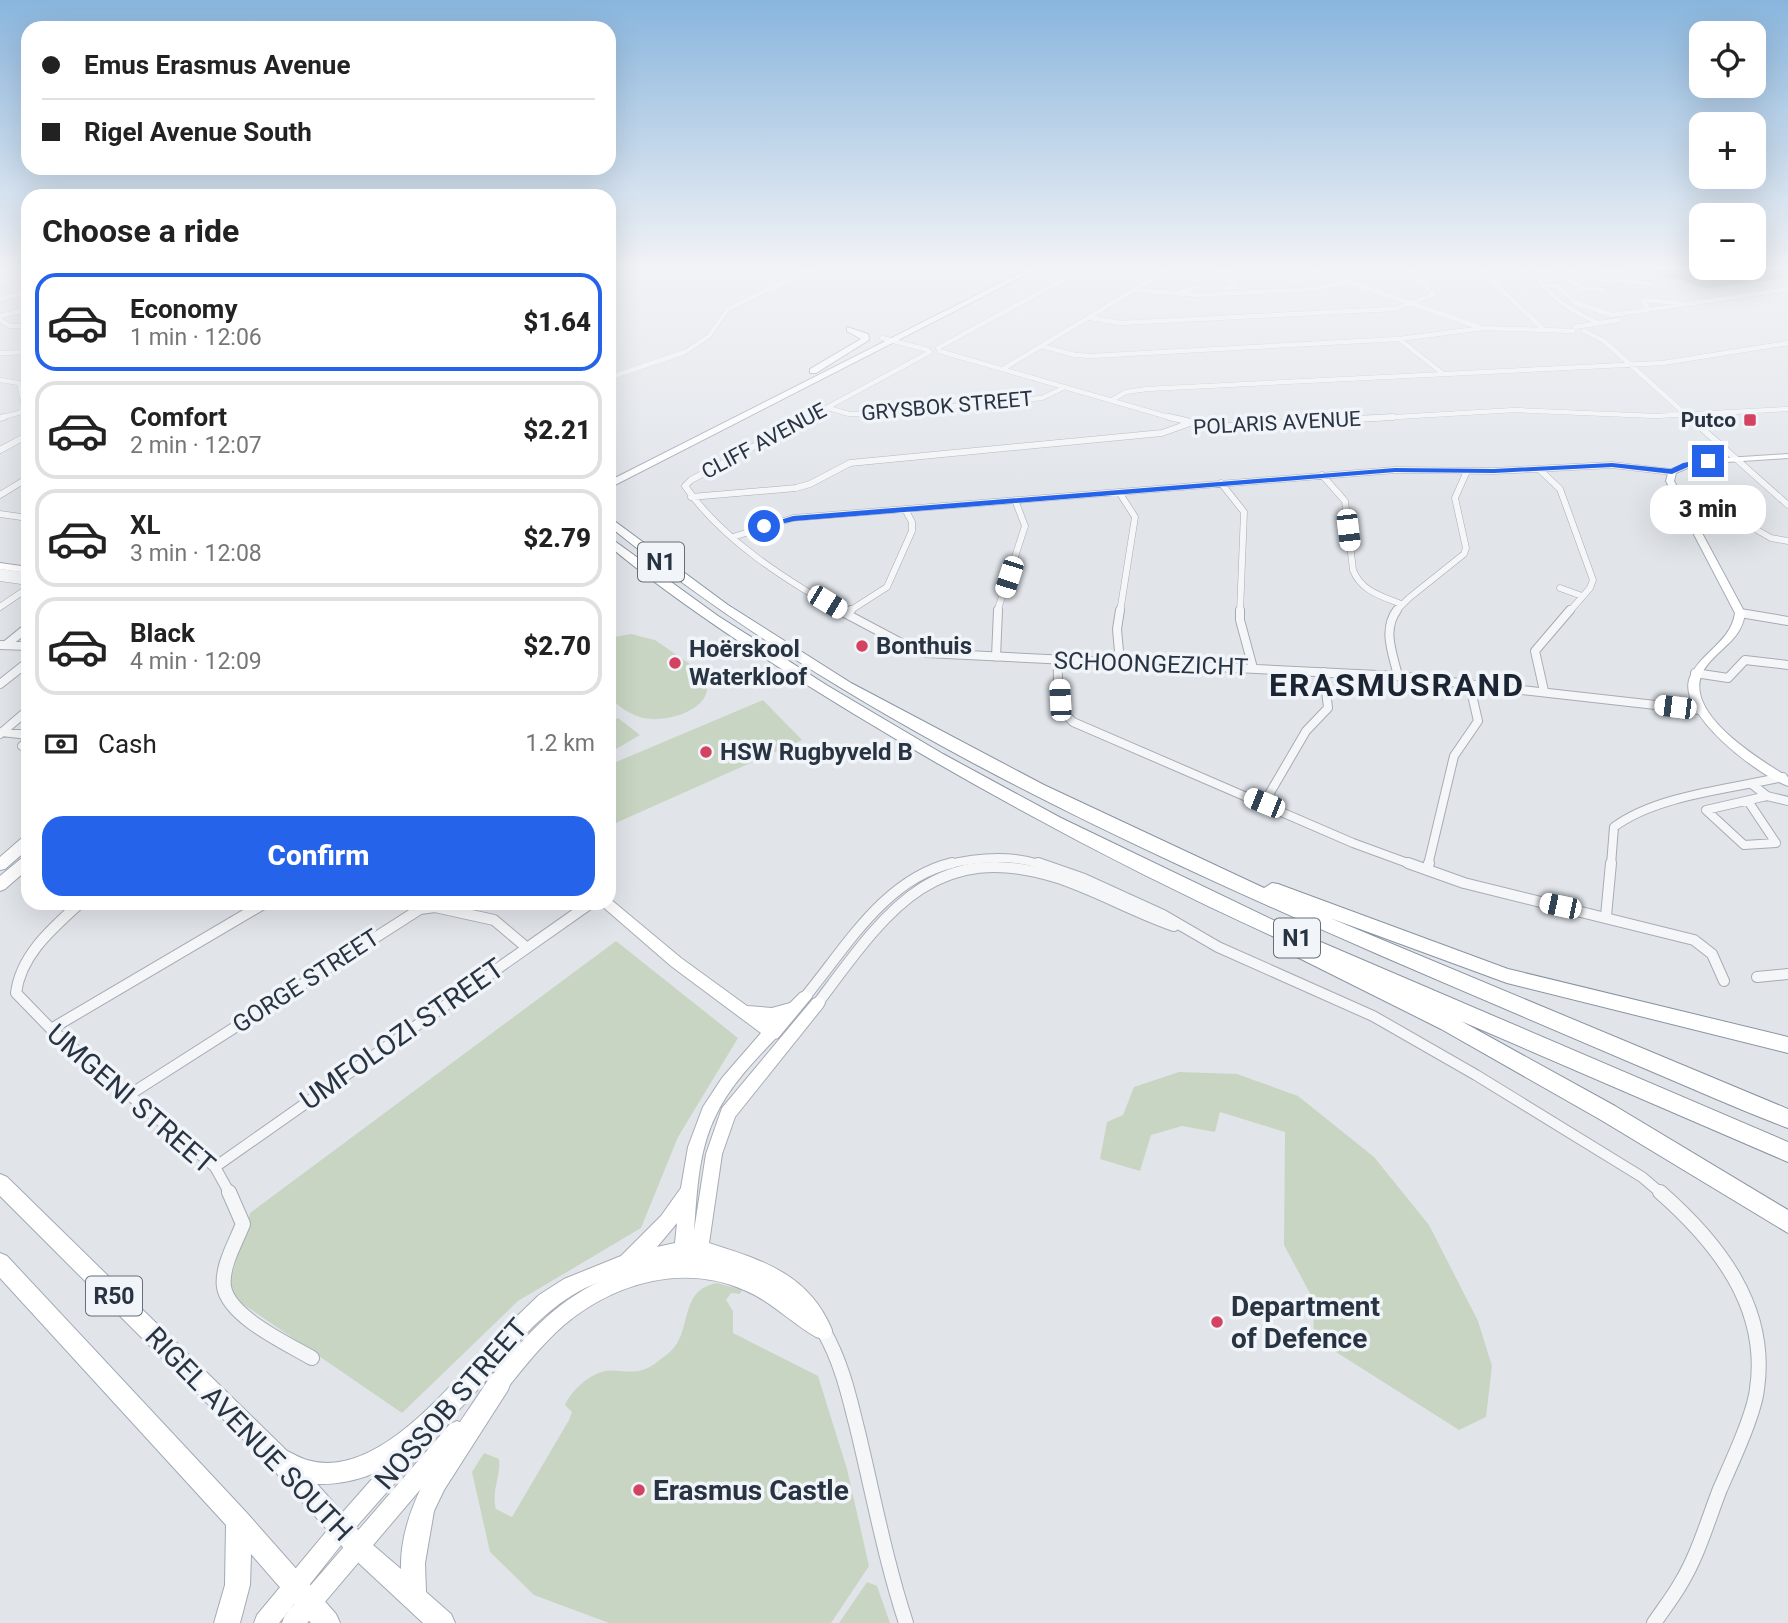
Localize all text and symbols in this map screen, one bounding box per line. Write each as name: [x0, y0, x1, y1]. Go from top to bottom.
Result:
map controls: [1689, 21, 1766, 280]
button: locate: [1689, 21, 1766, 98]
text: Emus Erasmus Avenue: [84, 50, 350, 80]
button: +: [1689, 112, 1766, 189]
text: Rigel Avenue South: [84, 117, 312, 147]
button: −: [1689, 203, 1766, 280]
text: Choose a ride: [42, 212, 239, 250]
icon: car: [46, 291, 109, 354]
text: Economy: [130, 294, 237, 324]
text: $1.64: [523, 307, 591, 337]
text: 1 min · 12:06: [130, 324, 262, 351]
street label: GRYSBOK STREET: [860, 387, 1034, 425]
street label: CLIFF AVENUE: [698, 398, 831, 484]
icon: car: [46, 399, 109, 462]
text: Comfort: [130, 402, 227, 432]
street label: POLARIS AVENUE: [1193, 407, 1362, 439]
place label: Putco: [1681, 408, 1736, 432]
marker: Putco: [1742, 412, 1758, 428]
text: $2.21: [523, 415, 591, 445]
text: 2 min · 12:07: [130, 432, 262, 459]
route end: [1692, 445, 1724, 477]
callout: 3 min: [1650, 486, 1766, 534]
text: 3 min: [1679, 496, 1737, 523]
icon: car: [46, 507, 109, 570]
car: [1336, 508, 1361, 552]
text: XL: [130, 510, 161, 540]
route start: [748, 510, 780, 542]
text: $2.79: [523, 523, 591, 553]
text: 3 min · 12:08: [130, 540, 262, 567]
road number: N1: [638, 542, 684, 582]
car: [993, 554, 1026, 600]
car: [804, 582, 851, 622]
icon: car: [46, 615, 109, 678]
text: Black: [130, 618, 195, 648]
text: $2.70: [523, 631, 591, 661]
place label: Bonthuis: [876, 632, 972, 660]
place label: Hoërskool Waterkloof: [689, 635, 808, 691]
marker: Bonthuis: [854, 638, 870, 654]
street label: SCHOONGEZICHT: [1053, 647, 1249, 681]
text: 4 min · 12:09: [130, 648, 262, 675]
marker: Hoërskool Waterkloof: [667, 655, 683, 671]
district label: ERASMUSRAND: [1269, 666, 1525, 704]
car: [1049, 678, 1072, 722]
car: [1653, 694, 1698, 720]
icon: cash: [42, 725, 80, 763]
text: Cash: [98, 729, 157, 759]
text: 1.2 km: [526, 730, 595, 757]
place label: HSW Rugbyveld B: [720, 738, 913, 766]
marker: HSW Rugbyveld B: [698, 744, 714, 760]
car: [1241, 785, 1288, 821]
button: Confirm: [42, 816, 595, 896]
car: [1538, 891, 1583, 921]
road number: N1: [1274, 918, 1320, 958]
street label: GORGE STREET: [228, 923, 384, 1039]
street label: UMFOLOZI STREET: [294, 951, 510, 1117]
street label: UMGENI STREET: [40, 1017, 222, 1181]
road number: R50: [86, 1276, 142, 1316]
place label: Department of Defence: [1231, 1290, 1380, 1355]
street label: NOSSOB STREET: [368, 1312, 534, 1496]
marker: Department of Defence: [1209, 1314, 1225, 1330]
street label: RIGEL AVENUE SOUTH: [138, 1320, 360, 1548]
place label: Erasmus Castle: [653, 1474, 849, 1507]
marker: Erasmus Castle: [631, 1482, 647, 1498]

